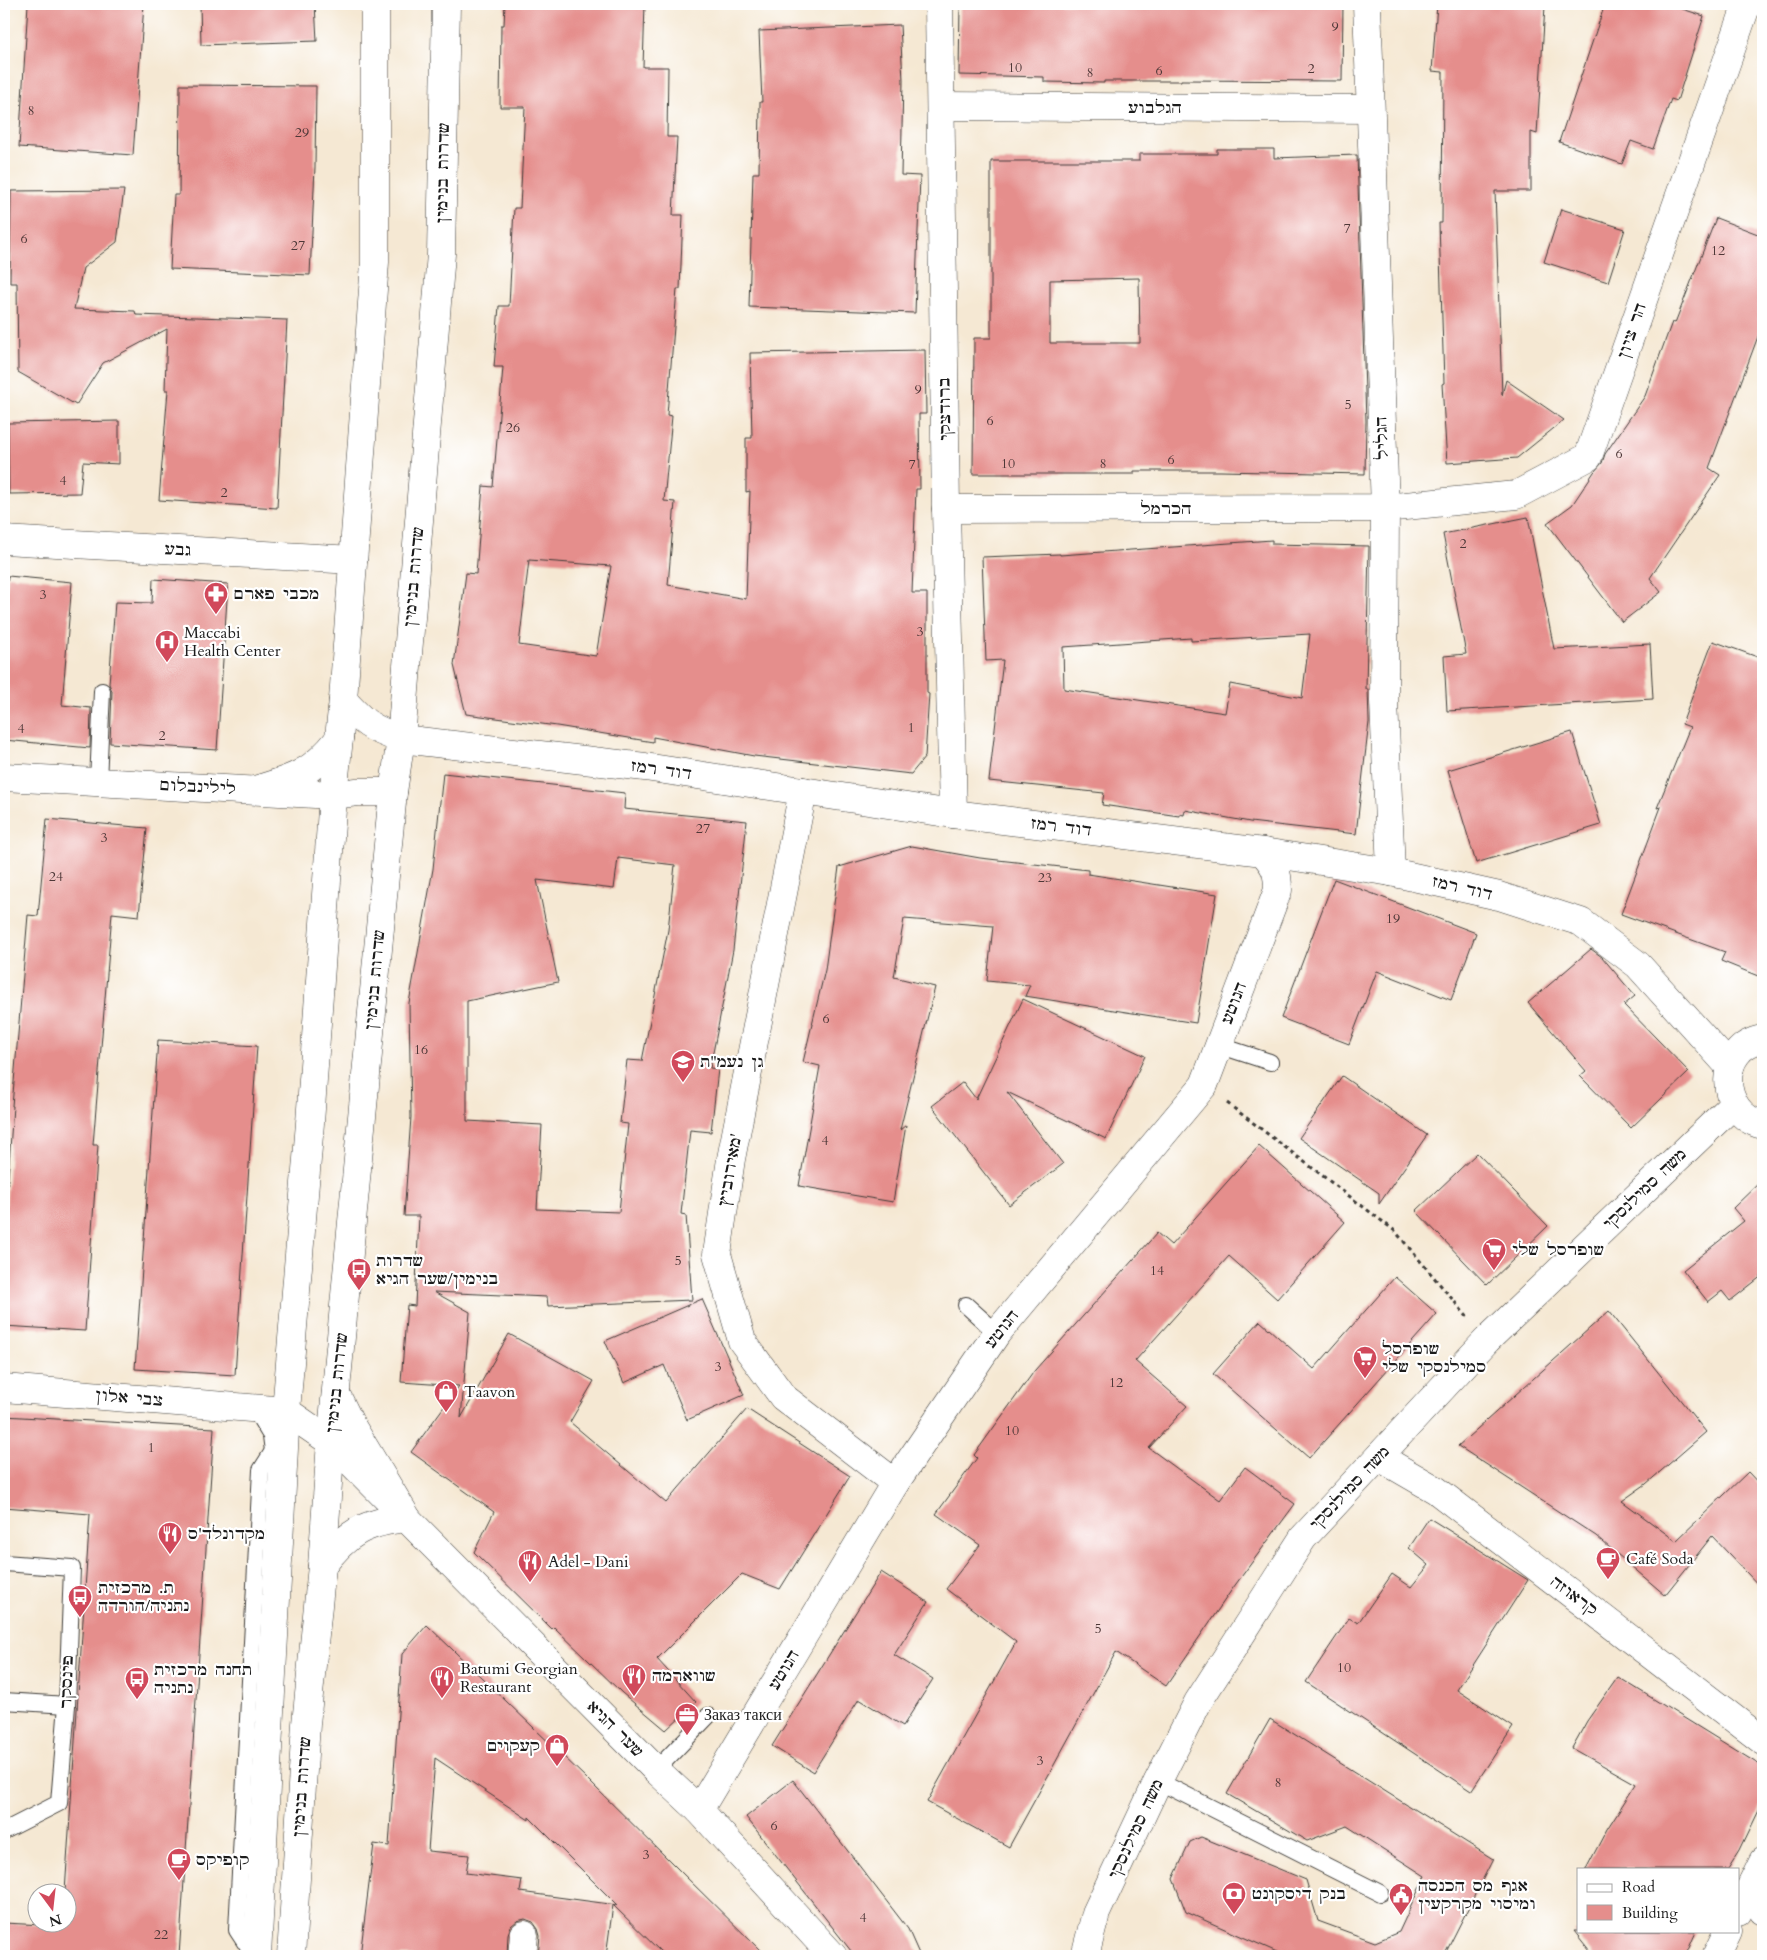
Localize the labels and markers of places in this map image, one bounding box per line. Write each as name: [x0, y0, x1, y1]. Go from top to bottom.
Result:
pharmacy icon: מכבי פארם: [203, 581, 229, 615]
place label: מכבי פארם: [234, 583, 319, 605]
place label: Maccabi Health Center: [184, 622, 281, 662]
hospital icon: Maccabi Health Center: [154, 629, 180, 663]
school or university icon: גן נעמ"ת: [670, 1049, 696, 1083]
place label: גן נעמ"ת: [700, 1051, 764, 1073]
supermarket icon: שופרסל שלי: [1481, 1237, 1507, 1271]
place label: שופרסל שלי: [1512, 1239, 1604, 1261]
place label: שדרות בנימין/שער הגיא: [376, 1250, 498, 1290]
bus stop icon: שדרות בנימין/שער הגיא: [346, 1257, 372, 1291]
place label: שופרסל סמילנסקי שלי: [1382, 1338, 1486, 1378]
supermarket icon: שופרסל סמילנסקי שלי: [1352, 1345, 1378, 1379]
shop icon: Taavon: [433, 1379, 459, 1413]
place label: Taavon: [464, 1381, 515, 1403]
restaurant icon: מקדונלד'ס: [157, 1521, 183, 1555]
place label: מקדונלד'ס: [188, 1523, 265, 1545]
cafe icon: Café Soda: [1595, 1546, 1621, 1580]
place label: Café Soda: [1626, 1548, 1694, 1570]
restaurant icon: Adel - Dani: [517, 1549, 543, 1583]
place label: Adel - Dani: [548, 1551, 629, 1573]
place label: ת. מרכזית נתניה/הורדה: [98, 1577, 189, 1617]
bus stop icon: ת. מרכזית נתניה/הורדה: [67, 1584, 93, 1618]
place label: Batumi Georgian Restaurant: [460, 1658, 578, 1698]
place label: תחנה מרכזית נתניה: [154, 1659, 252, 1699]
restaurant icon: שווארמה: [621, 1663, 647, 1697]
restaurant icon: Batumi Georgian Restaurant: [429, 1665, 455, 1699]
place label: שווארמה: [652, 1665, 716, 1687]
bus stop icon: תחנה מרכזית נתניה: [124, 1666, 150, 1700]
office icon: Заказ такси: [674, 1702, 700, 1736]
place label: Заказ такси: [704, 1704, 782, 1726]
shop icon: קעקוים: [544, 1733, 570, 1767]
place label: קעקוים: [487, 1735, 540, 1757]
cafe icon: קופיקס: [166, 1847, 192, 1881]
place label: קופיקס: [196, 1849, 249, 1871]
place label: אגף מס הכנסה ומיסוי מקרקעין: [1418, 1875, 1536, 1915]
bank icon: בנק דיסקונט: [1221, 1881, 1247, 1915]
public building icon: אגף מס הכנסה ומיסוי מקרקעין: [1388, 1882, 1414, 1916]
place label: בנק דיסקונט: [1252, 1883, 1346, 1905]

